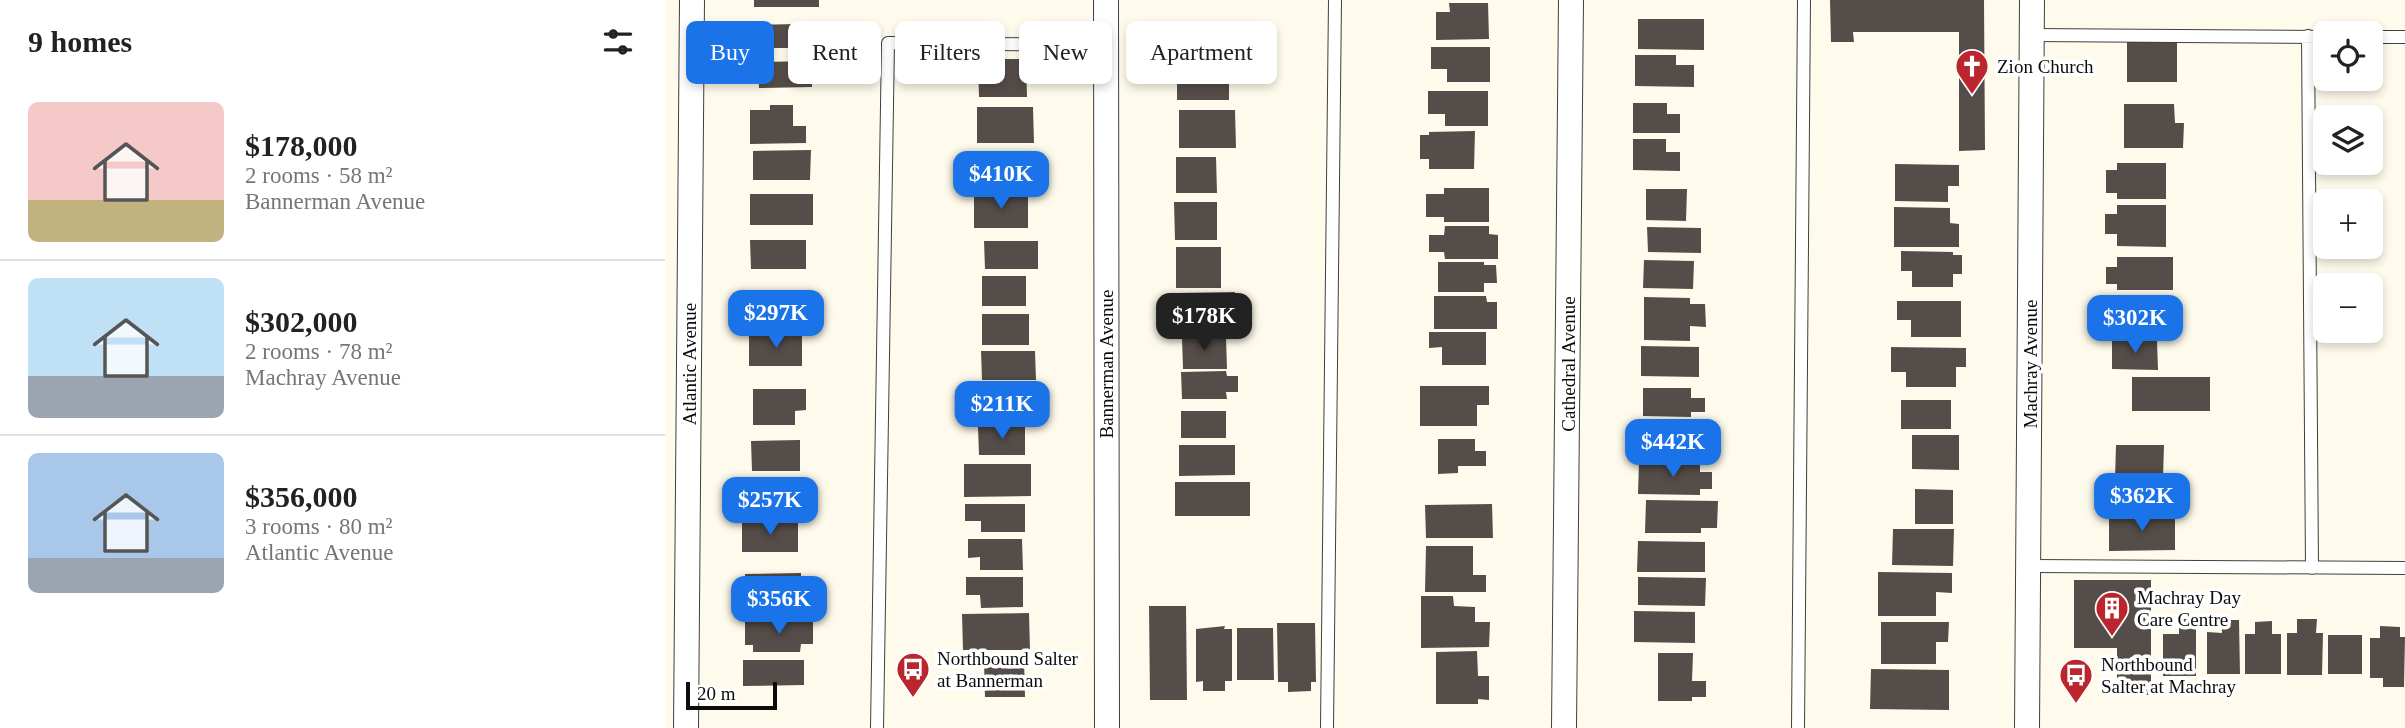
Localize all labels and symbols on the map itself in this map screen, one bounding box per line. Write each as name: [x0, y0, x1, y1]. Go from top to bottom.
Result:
church icon: Zion Church: [1953, 47, 1991, 96]
place label: Zion Church: [1997, 56, 2094, 77]
pin: $410K: [952, 152, 1050, 211]
pin: $297K: [727, 290, 825, 350]
street label: Bannerman Avenue: [1096, 290, 1117, 438]
pin: $178K: [1155, 294, 1253, 353]
street label: Cathedral Avenue: [1558, 296, 1579, 432]
pin: $302K: [2086, 296, 2184, 355]
street label: Machray Avenue: [2020, 300, 2041, 428]
street label: Atlantic Avenue: [679, 303, 700, 425]
pin: $211K: [953, 382, 1051, 441]
pin: $442K: [1624, 420, 1722, 479]
pin: $362K: [2093, 474, 2191, 533]
pin: $257K: [721, 477, 819, 537]
pin: $356K: [730, 576, 828, 636]
place label: Machray Day Care Centre: [2137, 587, 2241, 630]
building icon: Machray Day Care Centre: [2093, 589, 2131, 638]
place label: Northbound Salter at Bannerman: [937, 648, 1079, 691]
bus stop icon: Northbound Salter at Bannerman: [894, 650, 932, 699]
place label: Northbound Salter at Machray: [2101, 654, 2237, 697]
bus stop icon: Northbound Salter at Machray: [2057, 656, 2095, 705]
scale bar: [686, 679, 777, 711]

